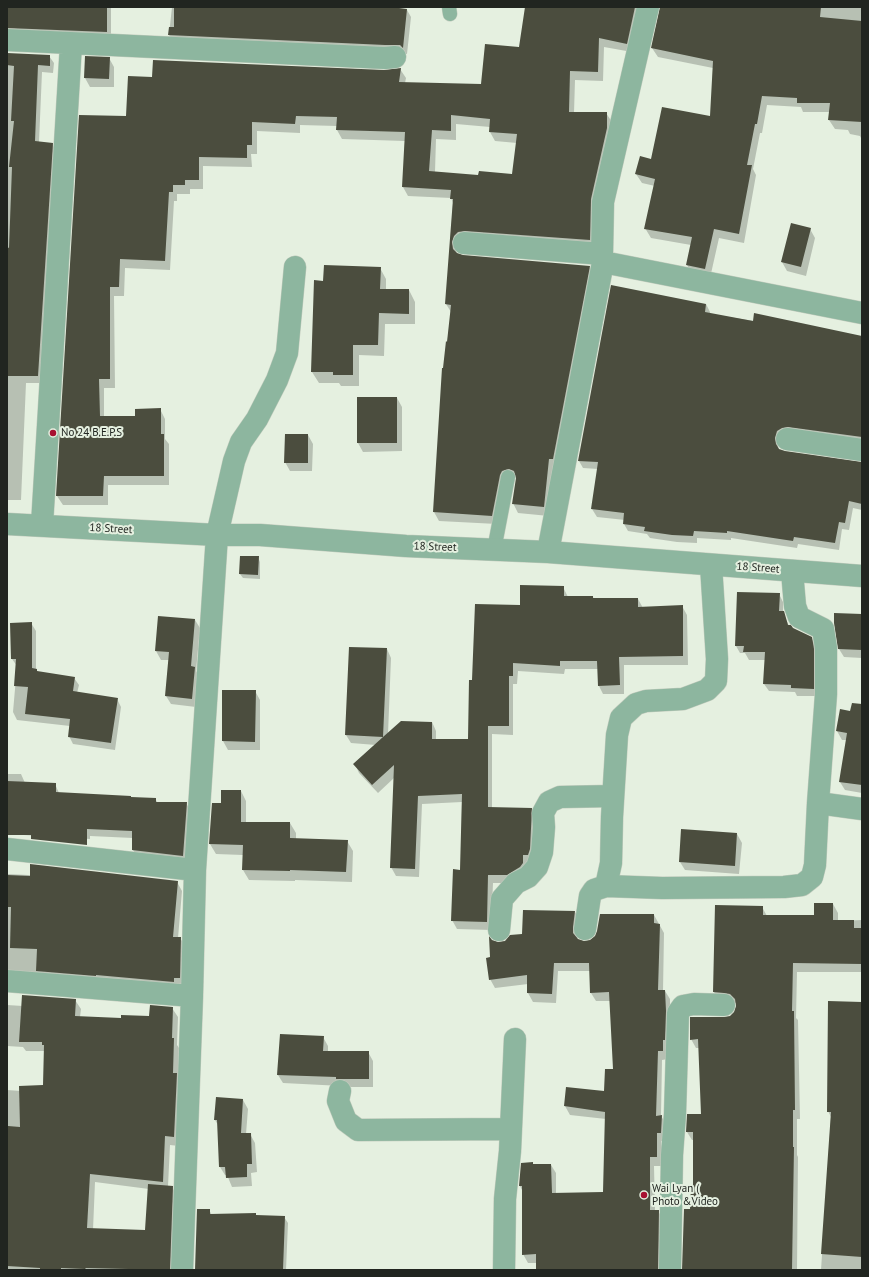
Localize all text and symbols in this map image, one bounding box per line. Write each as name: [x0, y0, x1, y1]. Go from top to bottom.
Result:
place label: No 24 B.E.P.S: [61, 426, 122, 440]
marker: No 24 B.E.P.S: [48, 428, 58, 438]
street label: 18 Street: [89, 521, 133, 537]
street label: 18 Street: [413, 540, 457, 554]
street label: 18 Street: [736, 560, 780, 576]
place label: Wai Lyan ( Photo &Video: [652, 1182, 718, 1208]
marker: Wai Lyan ( Photo &Video: [639, 1190, 649, 1200]

